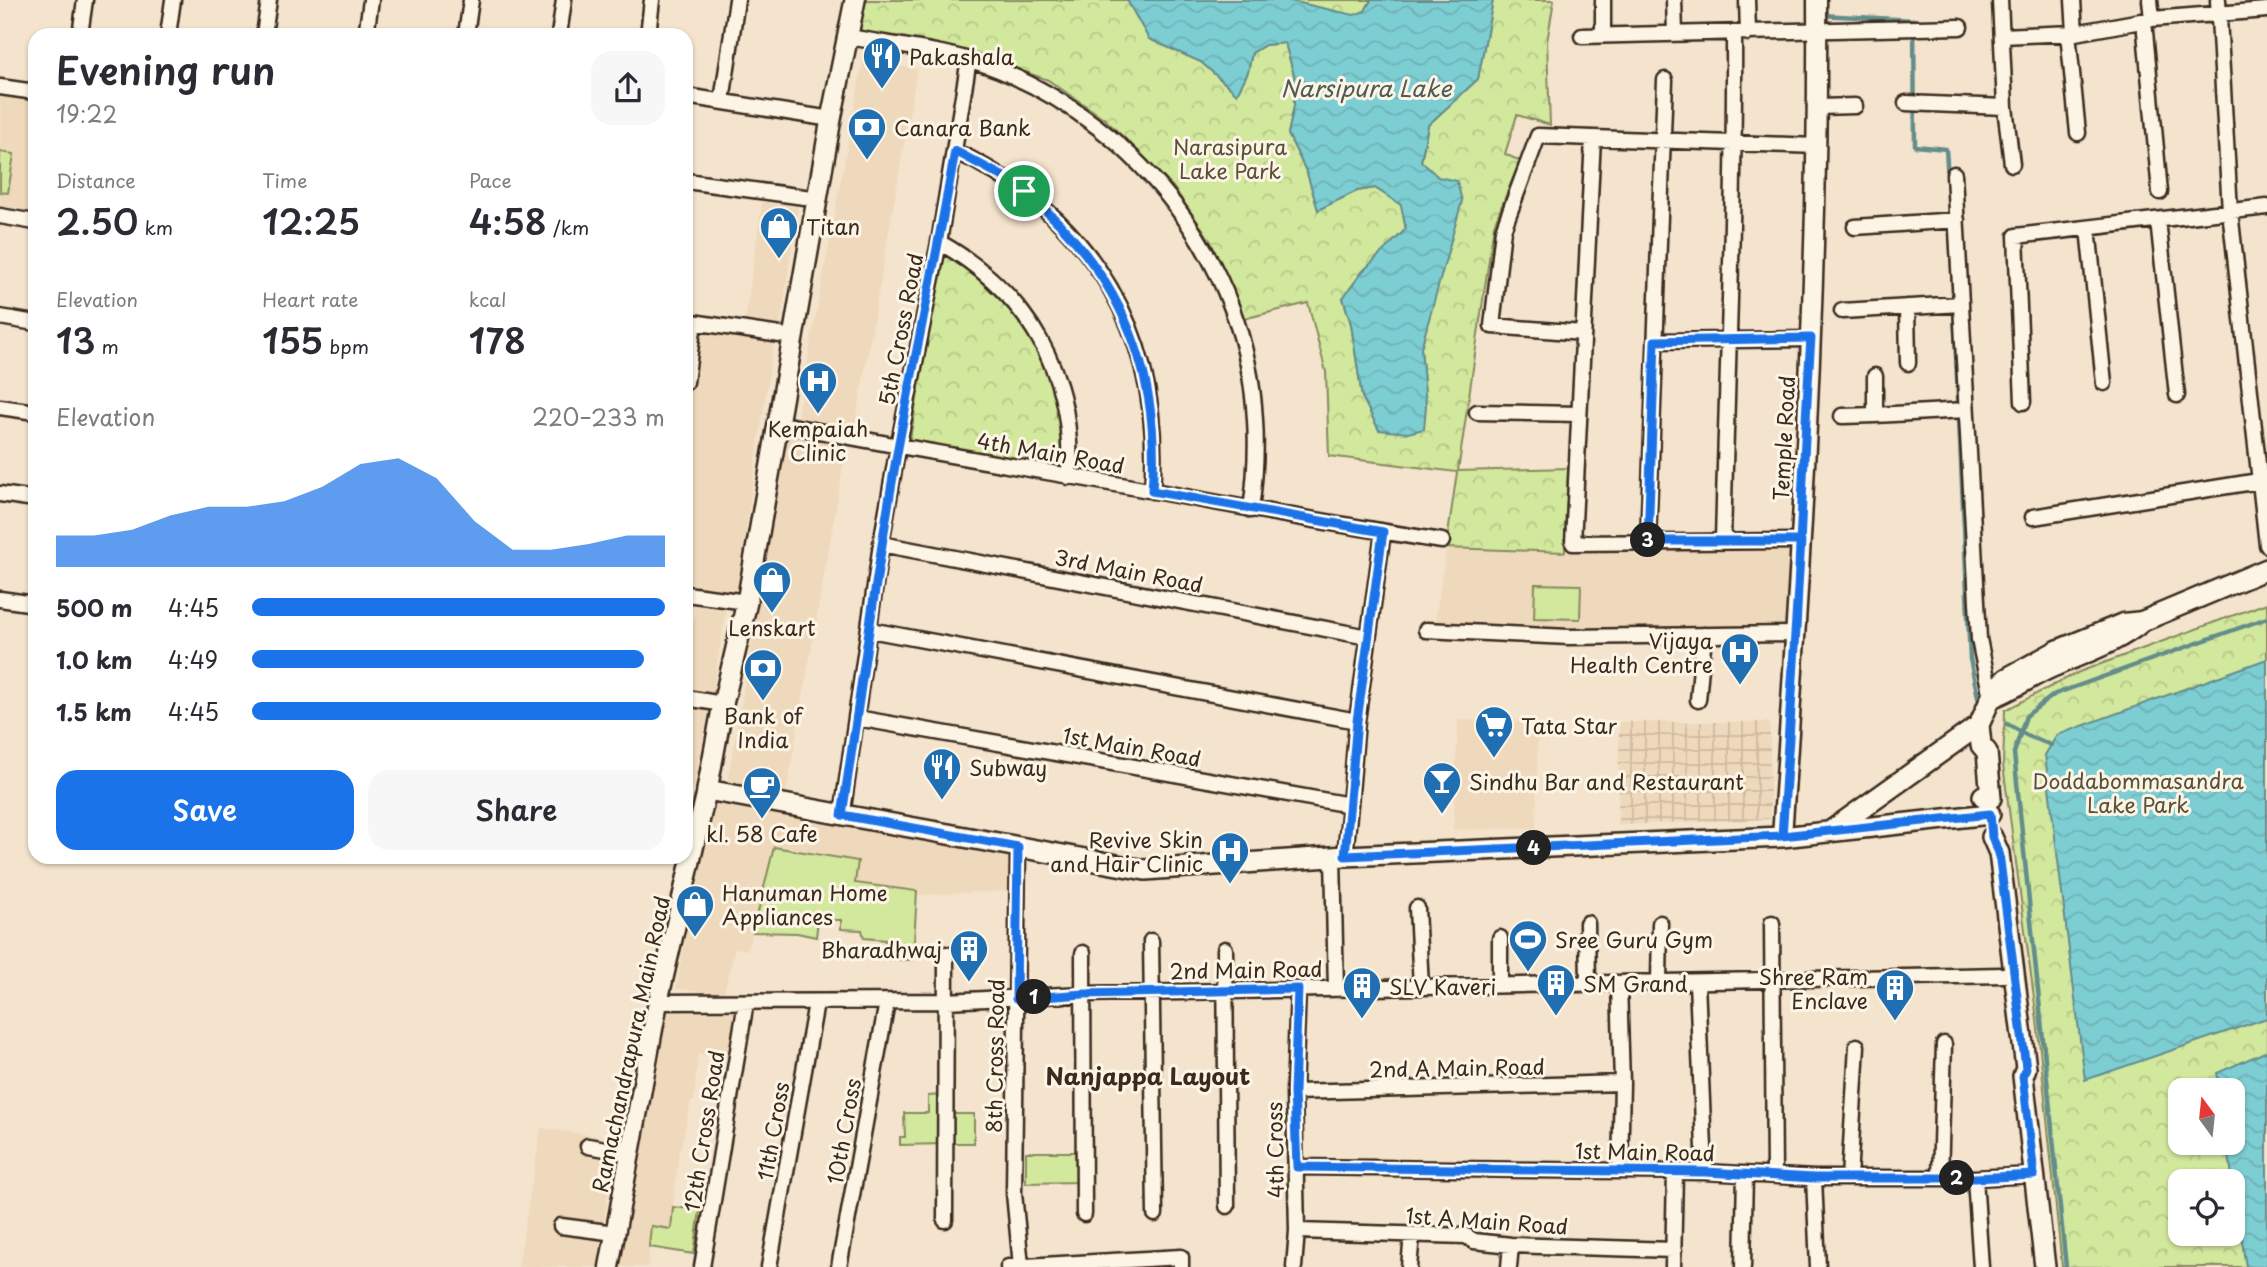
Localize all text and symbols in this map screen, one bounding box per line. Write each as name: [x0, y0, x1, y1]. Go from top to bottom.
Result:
restaurant icon: Pakashala: [861, 35, 903, 90]
place label: Pakashala: [909, 40, 1015, 72]
text: Evening run: [56, 41, 275, 98]
button: share: [591, 51, 665, 125]
water label: Narsipura Lake: [1281, 70, 1453, 105]
text: 19:22: [56, 96, 117, 131]
bank icon: Canara Bank: [846, 106, 888, 161]
place label: Canara Bank: [894, 111, 1031, 143]
park label: Narasipura Lake Park: [1173, 130, 1287, 186]
pin: [994, 161, 1054, 221]
text: Distance: [56, 166, 136, 194]
text: Time: [262, 166, 307, 194]
text: Pace: [469, 166, 512, 194]
icon: arrive: [1005, 172, 1043, 210]
text: 2.50: [56, 194, 138, 247]
text: 12:25: [262, 194, 360, 247]
text: 4:58: [469, 194, 547, 247]
shop icon: Titan: [758, 205, 800, 260]
place label: Titan: [806, 210, 860, 242]
text: km: [138, 213, 173, 241]
text: /km: [547, 213, 589, 241]
street label: 5th Cross Road: [870, 250, 930, 408]
text: Elevation: [56, 285, 138, 313]
text: Heart rate: [262, 285, 358, 313]
text: kcal: [469, 285, 507, 313]
text: 13: [56, 313, 95, 366]
text: 155: [262, 313, 323, 366]
text: 178: [469, 313, 526, 366]
text: m: [95, 332, 119, 360]
text: bpm: [323, 332, 369, 360]
hospital icon: Kempaiah Clinic: [797, 360, 839, 415]
street label: Temple Road: [1764, 375, 1802, 501]
text: Elevation: [56, 399, 155, 434]
text: 220–233 m: [532, 399, 665, 434]
place label: Kempaiah Clinic: [768, 412, 868, 468]
street label: 4th Main Road: [975, 423, 1127, 481]
pin: 3: [1630, 522, 1666, 558]
text: 3: [1641, 525, 1654, 553]
street label: 3rd Main Road: [1052, 540, 1206, 600]
shop icon: Lenskart: [751, 559, 793, 614]
text: 500 m: [56, 590, 133, 625]
text: 4:45: [168, 590, 219, 625]
place label: Lenskart: [728, 611, 816, 643]
place label: Vijaya Health Centre: [1570, 624, 1714, 680]
hospital icon: Vijaya Health Centre: [1719, 631, 1761, 686]
text: 1.0 km: [56, 642, 133, 677]
text: 4:49: [168, 642, 218, 677]
bank icon: Bank of India: [742, 647, 784, 702]
text: 1.5 km: [56, 694, 132, 729]
text: 4:45: [168, 694, 219, 729]
place label: Bank of India: [724, 699, 804, 755]
supermarket icon: Tata Star: [1473, 704, 1515, 759]
place label: Tata Star: [1521, 709, 1618, 741]
street label: 1st Main Road: [1060, 718, 1204, 774]
restaurant icon: Subway: [921, 746, 963, 801]
place label: Subway: [969, 751, 1047, 783]
bar icon: Sindhu Bar and Restaurant: [1421, 760, 1463, 815]
park label: Doddabommasandra Lake Park: [2032, 764, 2244, 820]
cafe icon: kl. 58 Cafe: [741, 765, 783, 820]
place label: Sindhu Bar and Restaurant: [1469, 765, 1744, 797]
button: Save: [56, 770, 354, 850]
button: Share: [368, 770, 665, 850]
place label: kl. 58 Cafe: [706, 817, 818, 849]
place label: Revive Skin and Hair Clinic: [1050, 823, 1203, 879]
hospital icon: Revive Skin and Hair Clinic: [1209, 830, 1251, 885]
pin: 4: [1516, 830, 1552, 866]
text: 4: [1527, 833, 1540, 861]
place label: Hanuman Home Appliances: [722, 876, 888, 932]
shop icon: Hanuman Home Appliances: [674, 883, 716, 938]
street label: Ramachandrapura Main Road: [583, 893, 677, 1195]
sports icon: Sree Guru Gym: [1507, 918, 1549, 973]
place label: Sree Guru Gym: [1555, 923, 1713, 955]
building icon: Bharadhwaj: [948, 928, 990, 983]
place label: Bharadhwaj: [821, 933, 942, 965]
street label: 2nd Main Road: [1169, 952, 1323, 986]
place label: Shree Ram Enclave: [1758, 960, 1868, 1016]
building icon: SM Grand: [1535, 962, 1577, 1017]
building icon: SLV Kaveri: [1341, 965, 1383, 1020]
place label: SM Grand: [1583, 967, 1688, 999]
building icon: Shree Ram Enclave: [1874, 967, 1916, 1022]
place label: SLV Kaveri: [1389, 970, 1496, 1002]
street label: 8th Cross Road: [977, 979, 1011, 1133]
pin: 1: [1016, 979, 1052, 1014]
text: 1: [1029, 982, 1038, 1010]
street label: 12th Cross Road: [674, 1048, 732, 1214]
street label: 2nd A Main Road: [1369, 1049, 1545, 1085]
district label: Nanjappa Layout: [1046, 1058, 1250, 1093]
street label: 10th Cross: [818, 1076, 868, 1186]
north arrow: [2168, 1078, 2245, 1155]
map controls: [2168, 1078, 2245, 1246]
street label: 11th Cross: [748, 1079, 796, 1183]
street label: 4th Cross: [1257, 1101, 1291, 1199]
street label: 1st Main Road: [1575, 1134, 1715, 1168]
pin: 2: [1940, 1160, 1974, 1196]
text: 2: [1950, 1163, 1963, 1191]
button: locate: [2168, 1169, 2245, 1246]
street label: 1st A Main Road: [1405, 1198, 1569, 1242]

